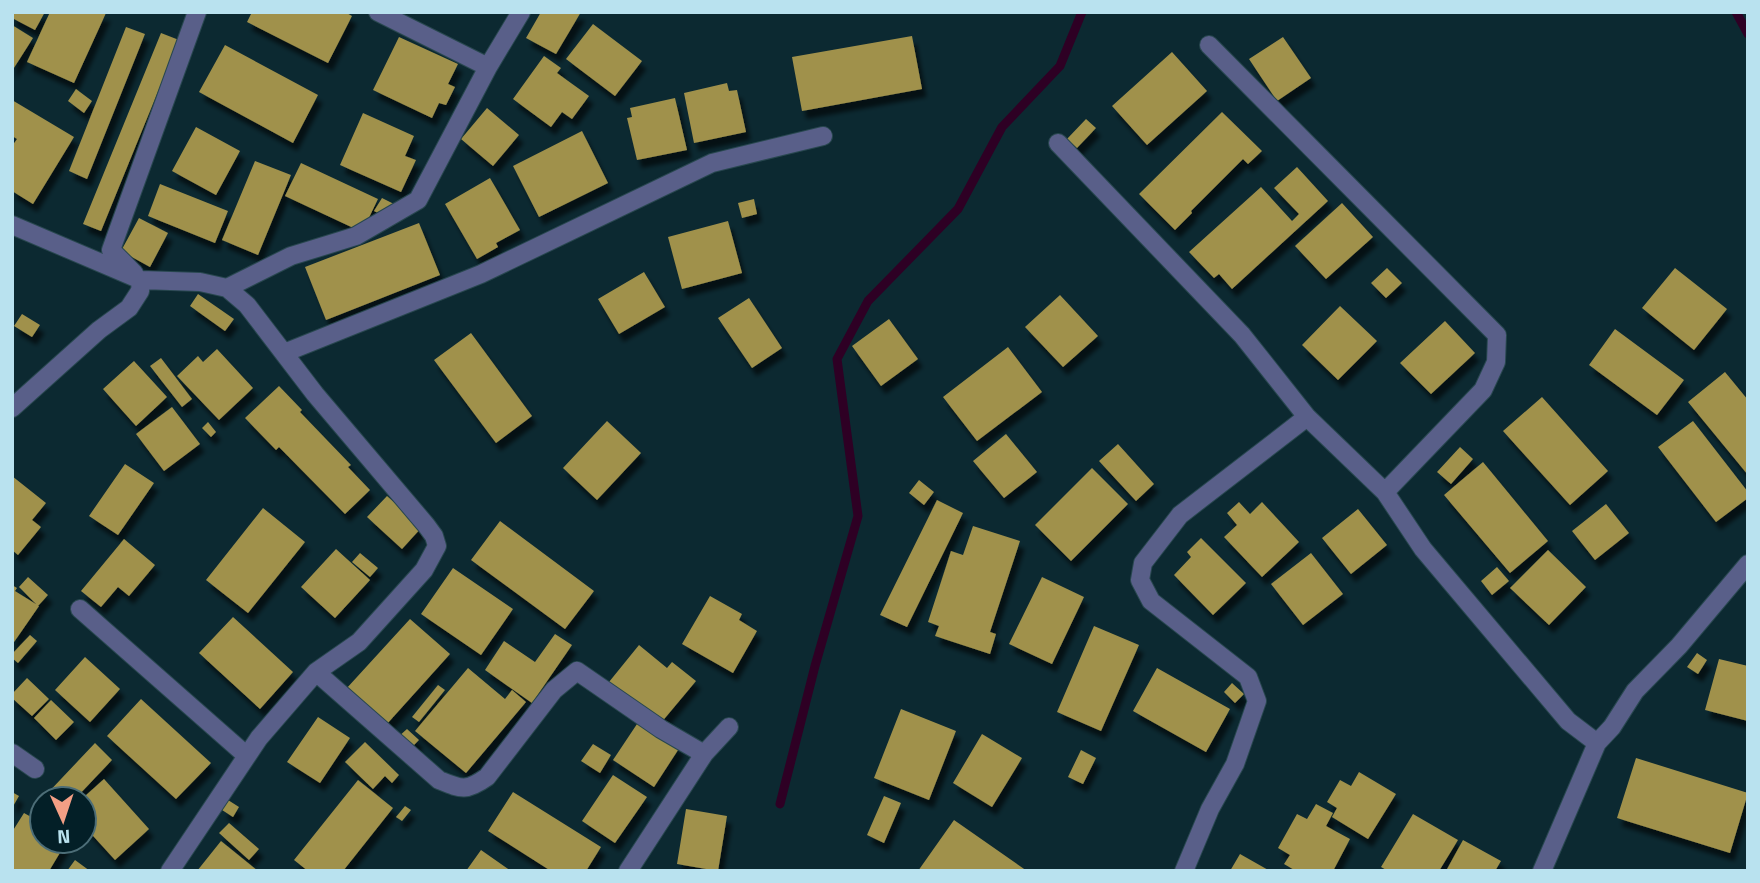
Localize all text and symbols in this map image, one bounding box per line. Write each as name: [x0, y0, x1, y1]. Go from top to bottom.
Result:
north arrow: [28, 785, 98, 855]
text: N: [57, 823, 71, 852]

